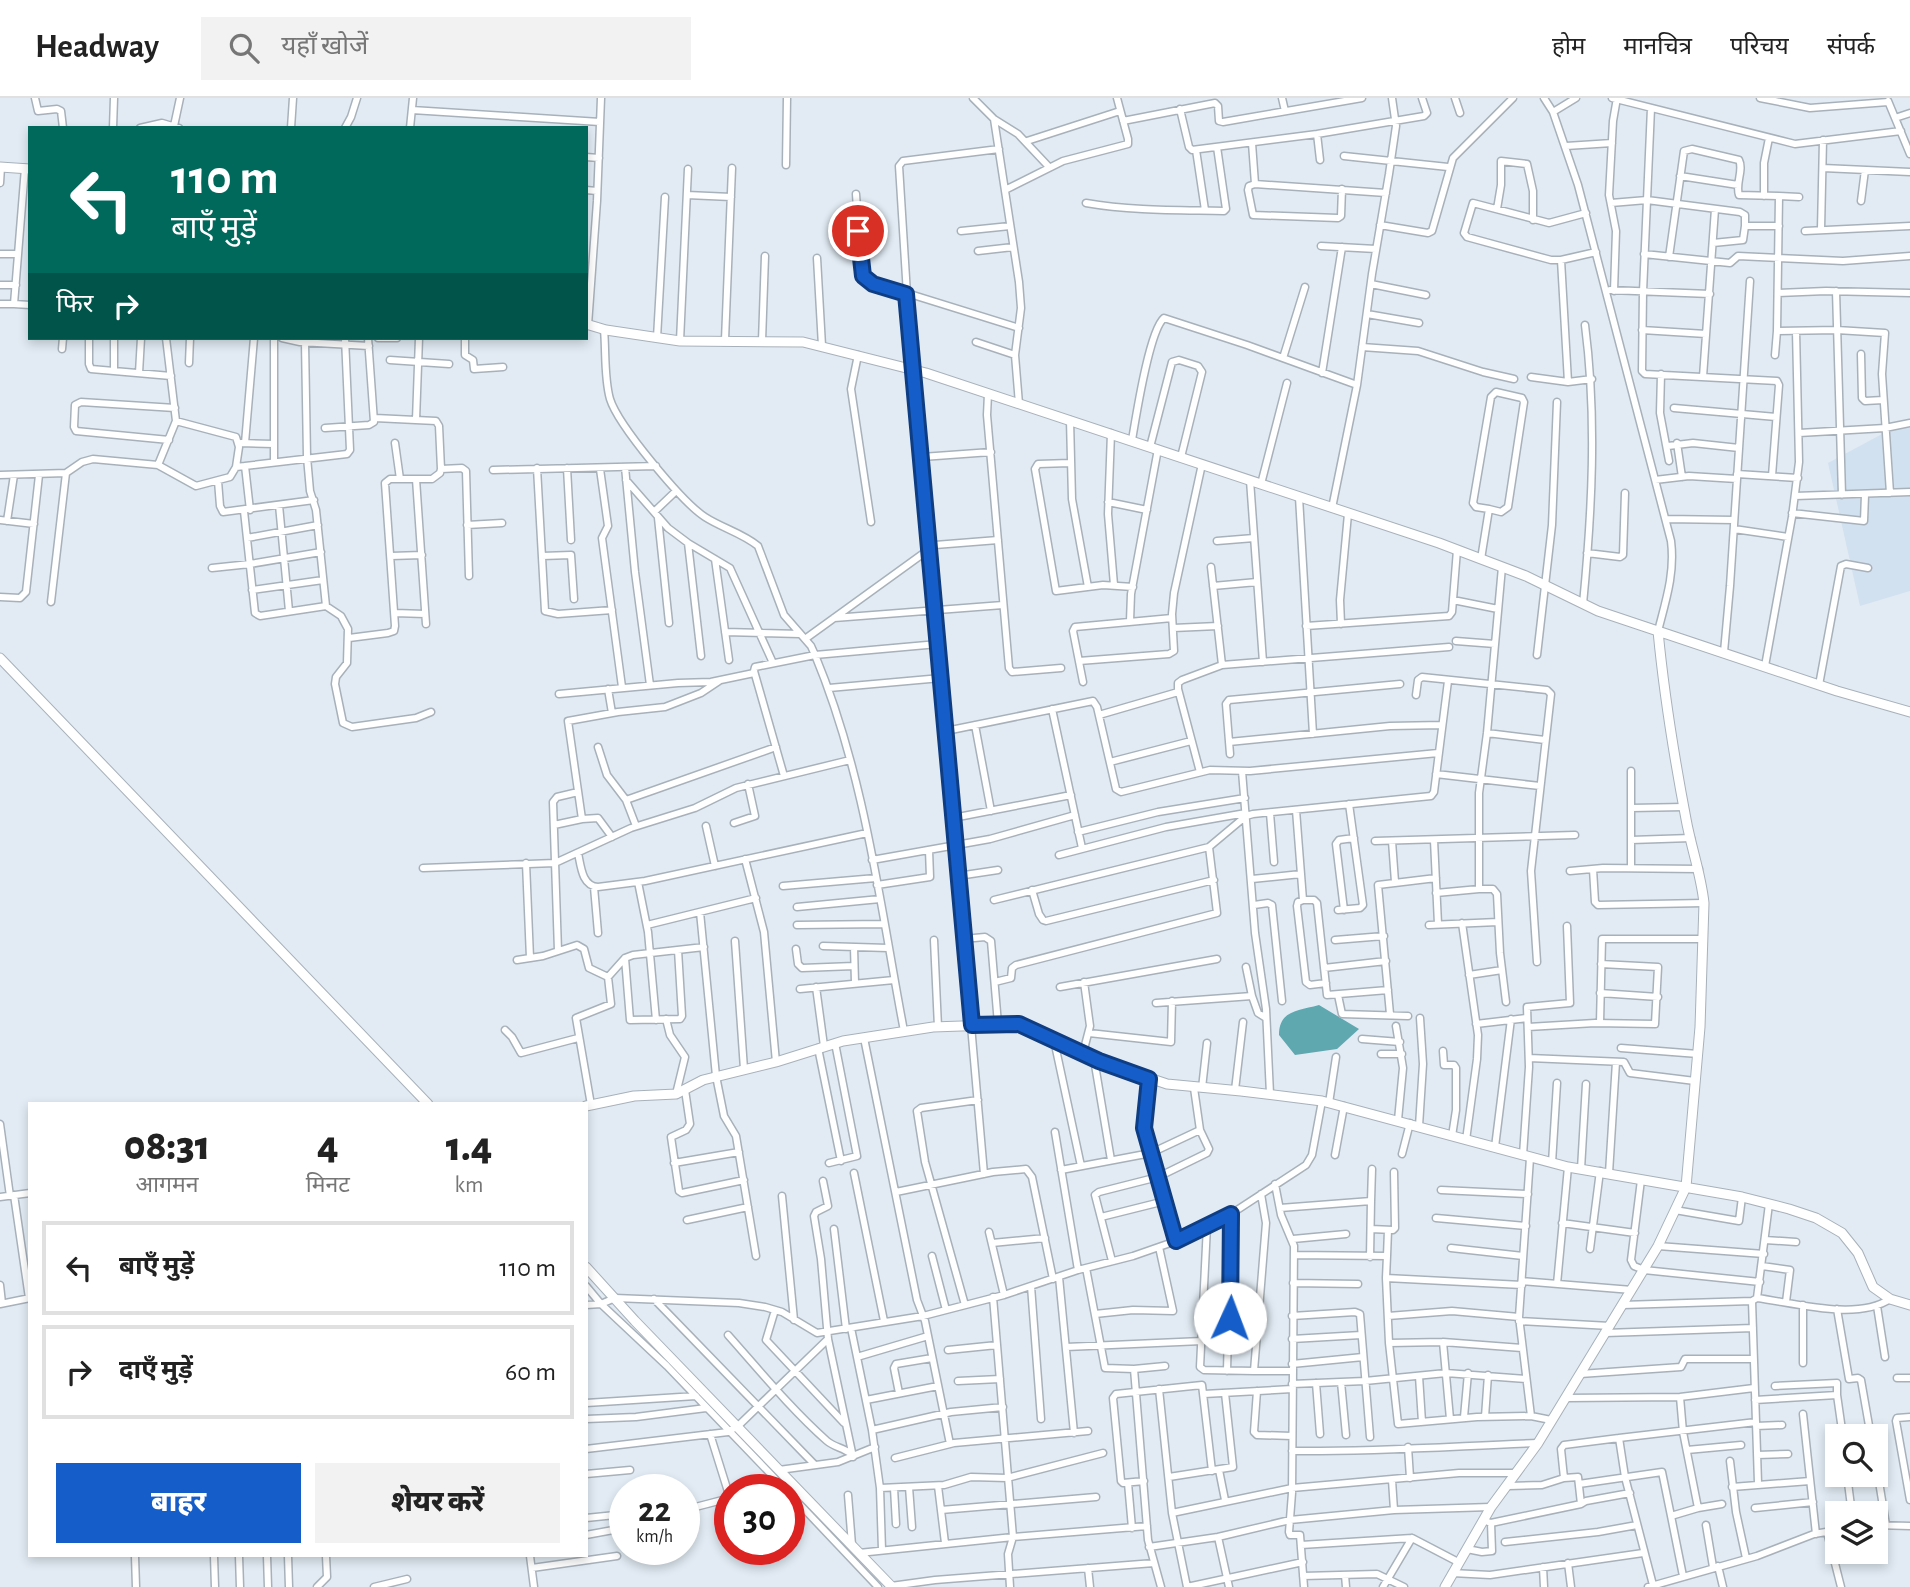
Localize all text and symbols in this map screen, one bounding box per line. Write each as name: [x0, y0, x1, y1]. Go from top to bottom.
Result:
search box: [201, 17, 691, 80]
icon: search: [225, 29, 263, 67]
text: Headway: [35, 31, 159, 64]
text: यहाँ खोजें: [281, 33, 368, 59]
text: होम: [1552, 35, 1585, 59]
text: मानचित्र: [1623, 35, 1692, 59]
text: परिचय: [1730, 35, 1789, 59]
text: संपर्क: [1827, 35, 1875, 59]
icon: left: [56, 154, 147, 245]
text: 110 m: [171, 154, 279, 203]
pin: [828, 201, 888, 261]
text: बाएँ मुड़ें: [171, 212, 257, 244]
icon: arrive: [839, 212, 877, 250]
icon: right: [107, 287, 145, 325]
text: फिर: [56, 291, 93, 317]
text: 08:31: [124, 1125, 210, 1167]
text: 4: [317, 1125, 339, 1167]
text: 1.4: [446, 1126, 492, 1168]
text: आगमन: [135, 1174, 198, 1197]
text: मिनट: [306, 1174, 350, 1197]
text: km: [455, 1174, 483, 1197]
icon: left: [60, 1249, 98, 1287]
text: बाएँ मुड़ें: [119, 1253, 194, 1279]
text: 110 m: [499, 1255, 556, 1281]
position arrow: [1193, 1281, 1267, 1355]
icon: right: [60, 1353, 98, 1391]
text: दाएँ मुड़ें: [119, 1357, 193, 1383]
text: 60 m: [505, 1359, 556, 1385]
map controls: [1825, 1424, 1888, 1564]
button: search: [1825, 1424, 1888, 1487]
button: बाहर: [56, 1463, 301, 1543]
button: शेयर करें: [315, 1463, 560, 1543]
speed limit sign: 30: [714, 1474, 805, 1565]
text: 22: [638, 1493, 671, 1528]
button: layers: [1825, 1501, 1888, 1564]
text: km/h: [636, 1528, 673, 1546]

